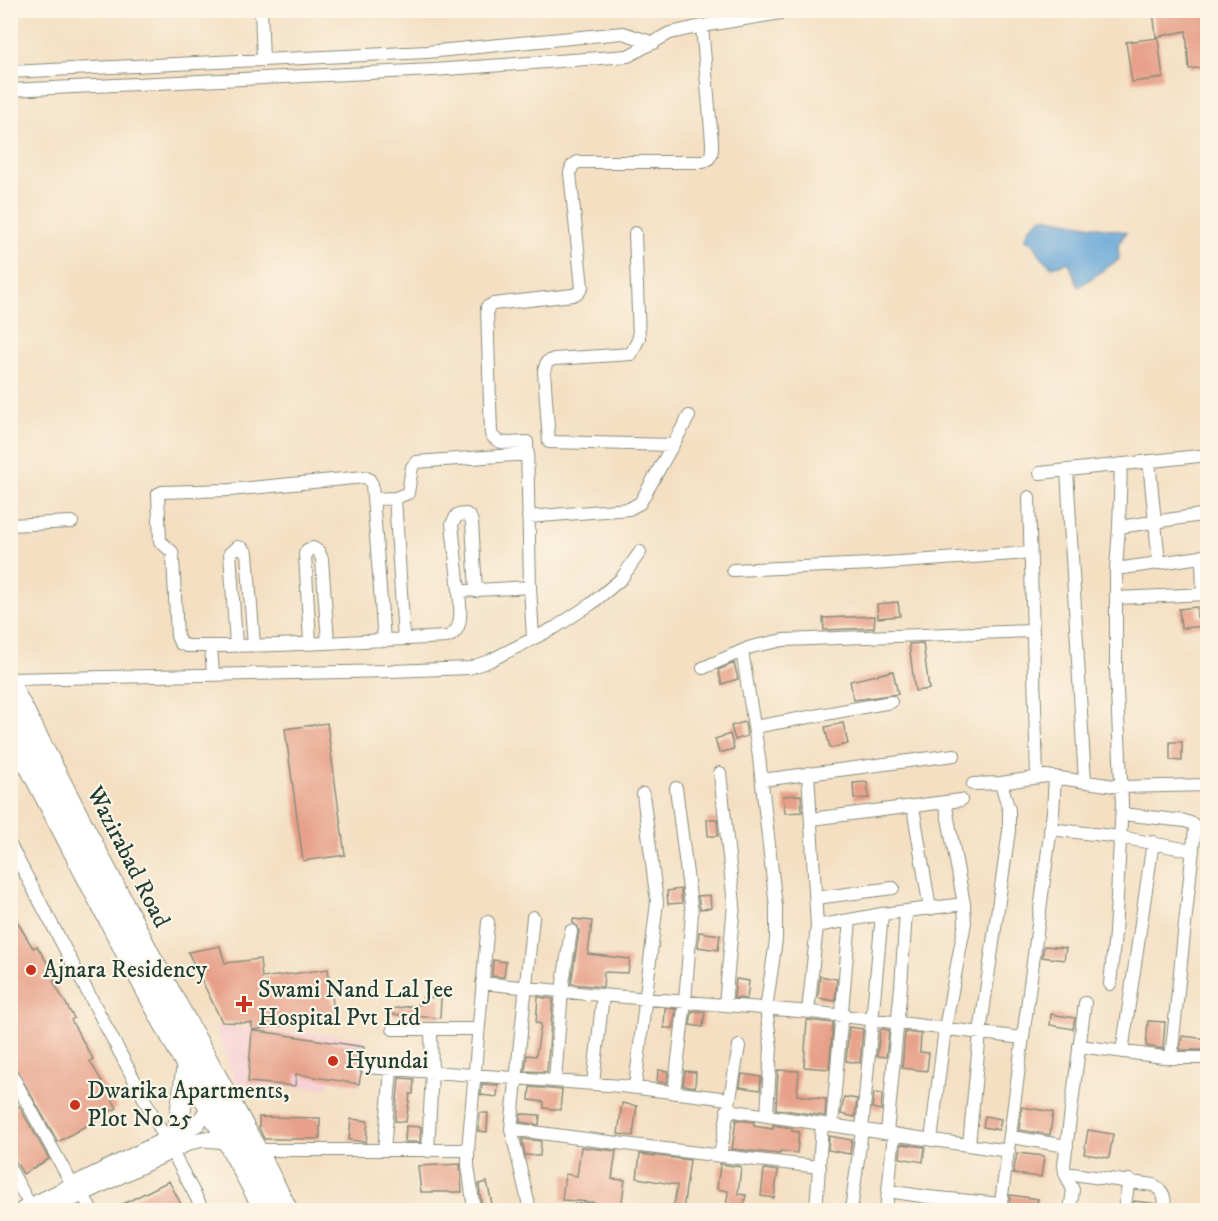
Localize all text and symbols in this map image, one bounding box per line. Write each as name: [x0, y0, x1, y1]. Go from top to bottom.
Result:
street label: Wazirabad Road: [79, 780, 176, 933]
place label: Ajnara Residency: [43, 955, 208, 985]
marker: Ajnara Residency: [24, 963, 38, 977]
place label: Swami Nand Lal Jee Hospital Pvt Ltd: [258, 975, 453, 1033]
marker: Swami Nand Lal Jee Hospital Pvt Ltd: [235, 995, 253, 1013]
place label: Hyundai: [345, 1046, 428, 1076]
marker: Hyundai: [326, 1054, 340, 1068]
place label: Dwarika Apartments, Plot No 25: [87, 1076, 289, 1134]
marker: Dwarika Apartments, Plot No 25: [68, 1098, 82, 1112]

